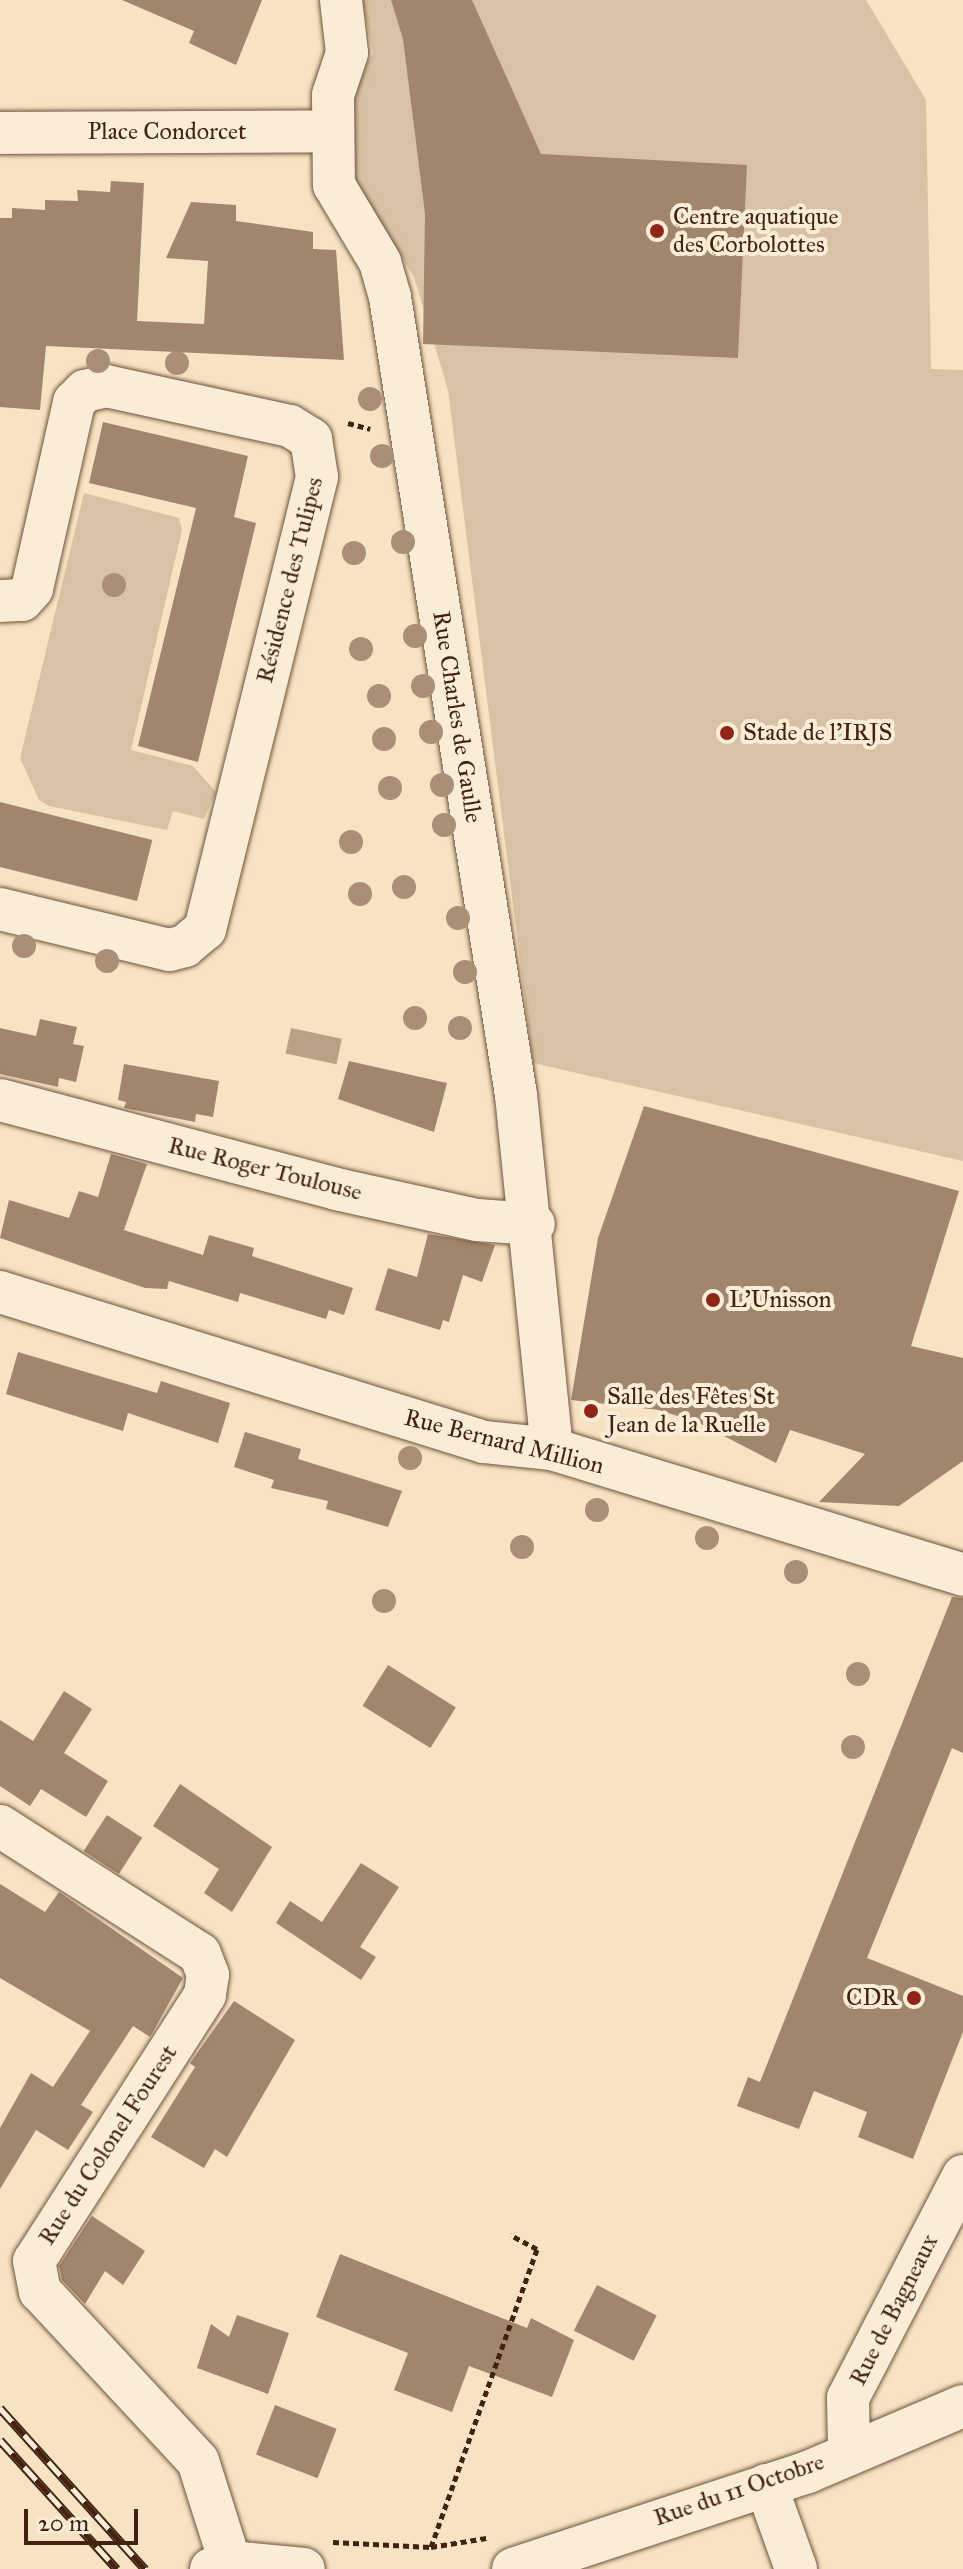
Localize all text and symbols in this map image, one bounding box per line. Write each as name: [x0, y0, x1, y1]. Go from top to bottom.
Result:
street label: Place Condorcet: [87, 118, 247, 146]
place label: Centre aquatique des Corbolottes: [673, 203, 839, 259]
marker: Centre aquatique des Corbolottes: [648, 222, 666, 240]
street label: Résidence des Tulipes: [251, 474, 329, 686]
street label: Rue Charles de Gaulle: [426, 609, 488, 825]
place label: Stade de l'IRJS: [743, 719, 892, 747]
marker: Stade de l'IRJS: [718, 724, 736, 742]
street label: Rue Roger Toulouse: [165, 1131, 365, 1207]
place label: L'Unisson: [729, 1286, 832, 1314]
marker: L'Unisson: [704, 1291, 722, 1309]
place label: Salle des Fêtes St Jean de la Ruelle: [607, 1383, 775, 1439]
marker: Salle des Fêtes St Jean de la Ruelle: [582, 1402, 600, 1420]
street label: Rue Bernard Million: [401, 1403, 607, 1481]
place label: CDR: [846, 1984, 898, 2012]
marker: CDR: [905, 1989, 923, 2007]
street label: Rue du Colonel Fourest: [33, 2040, 183, 2250]
street label: Rue de Bagneaux: [844, 2230, 944, 2390]
street label: Rue du 11 Octobre: [650, 2447, 828, 2533]
scale bar: [28, 2493, 142, 2543]
text: 20 m: [38, 2508, 89, 2538]

